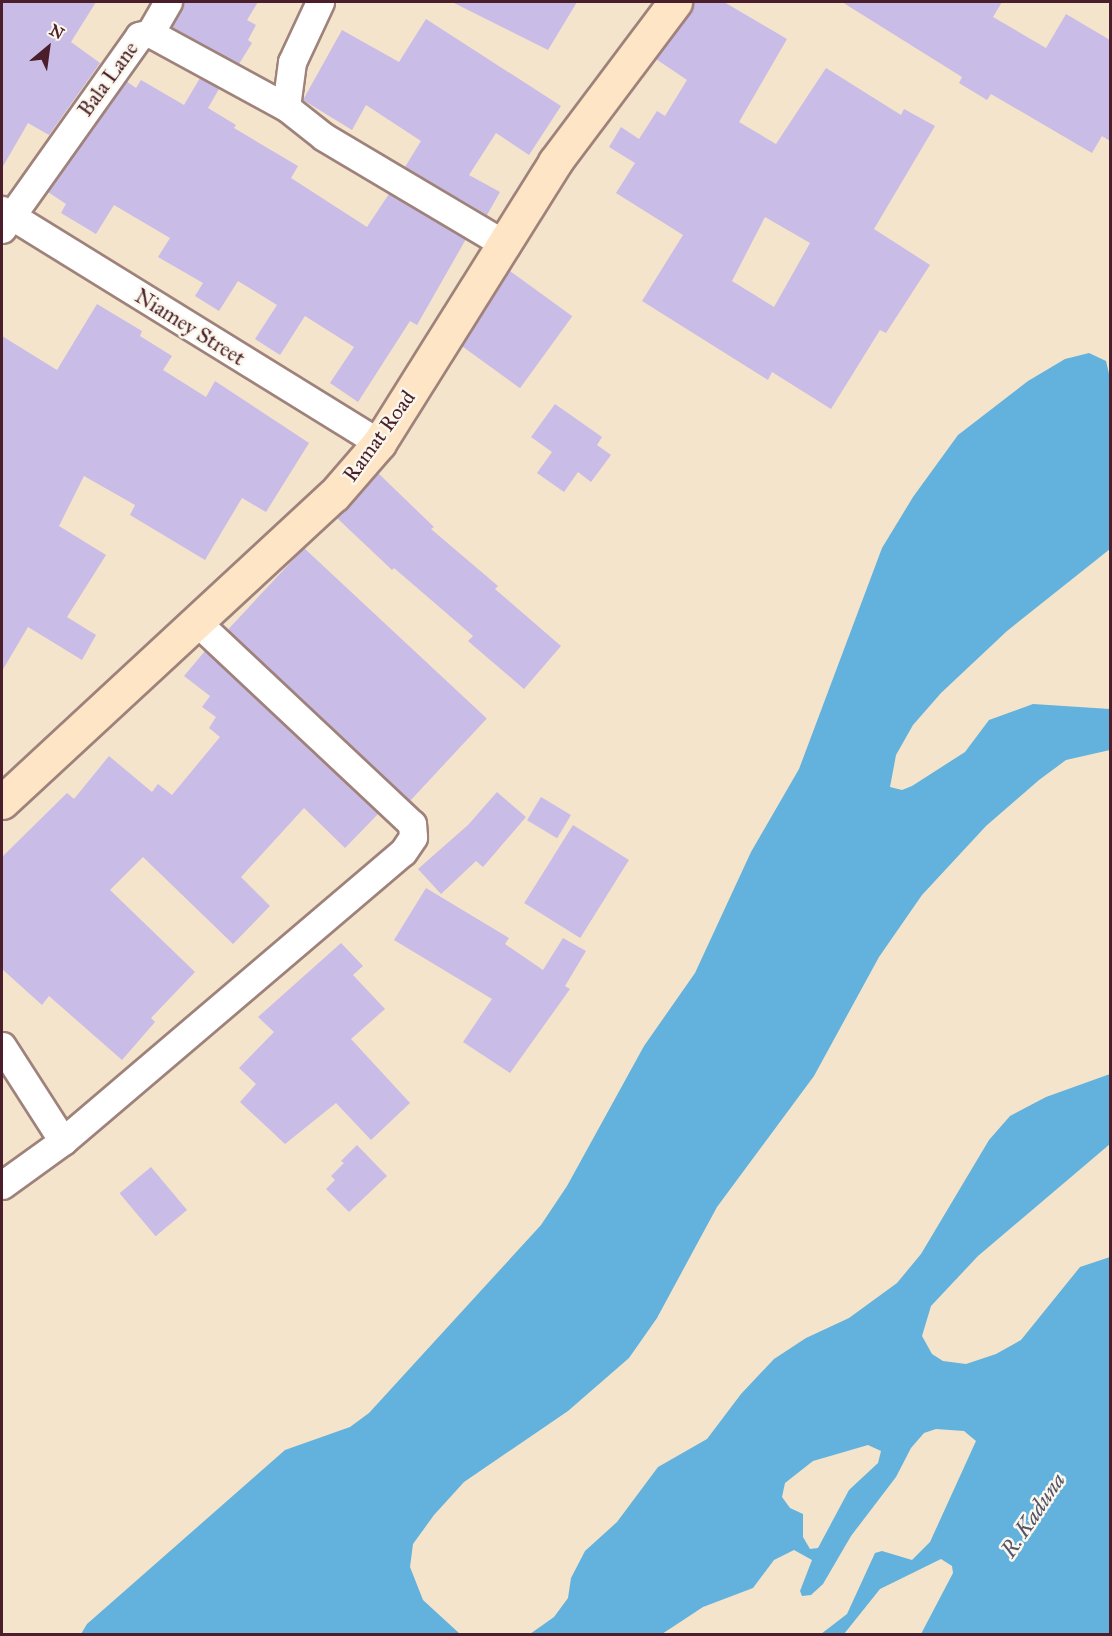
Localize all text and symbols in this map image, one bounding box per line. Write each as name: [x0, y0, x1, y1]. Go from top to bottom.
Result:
north arrow: [18, 18, 78, 78]
text: N: [46, 20, 68, 43]
street label: Bala Lane: [72, 37, 144, 121]
street label: Niamey Street: [130, 283, 250, 371]
street label: Ramat Road: [337, 385, 421, 487]
water label: R. Kaduna: [995, 1468, 1071, 1562]

